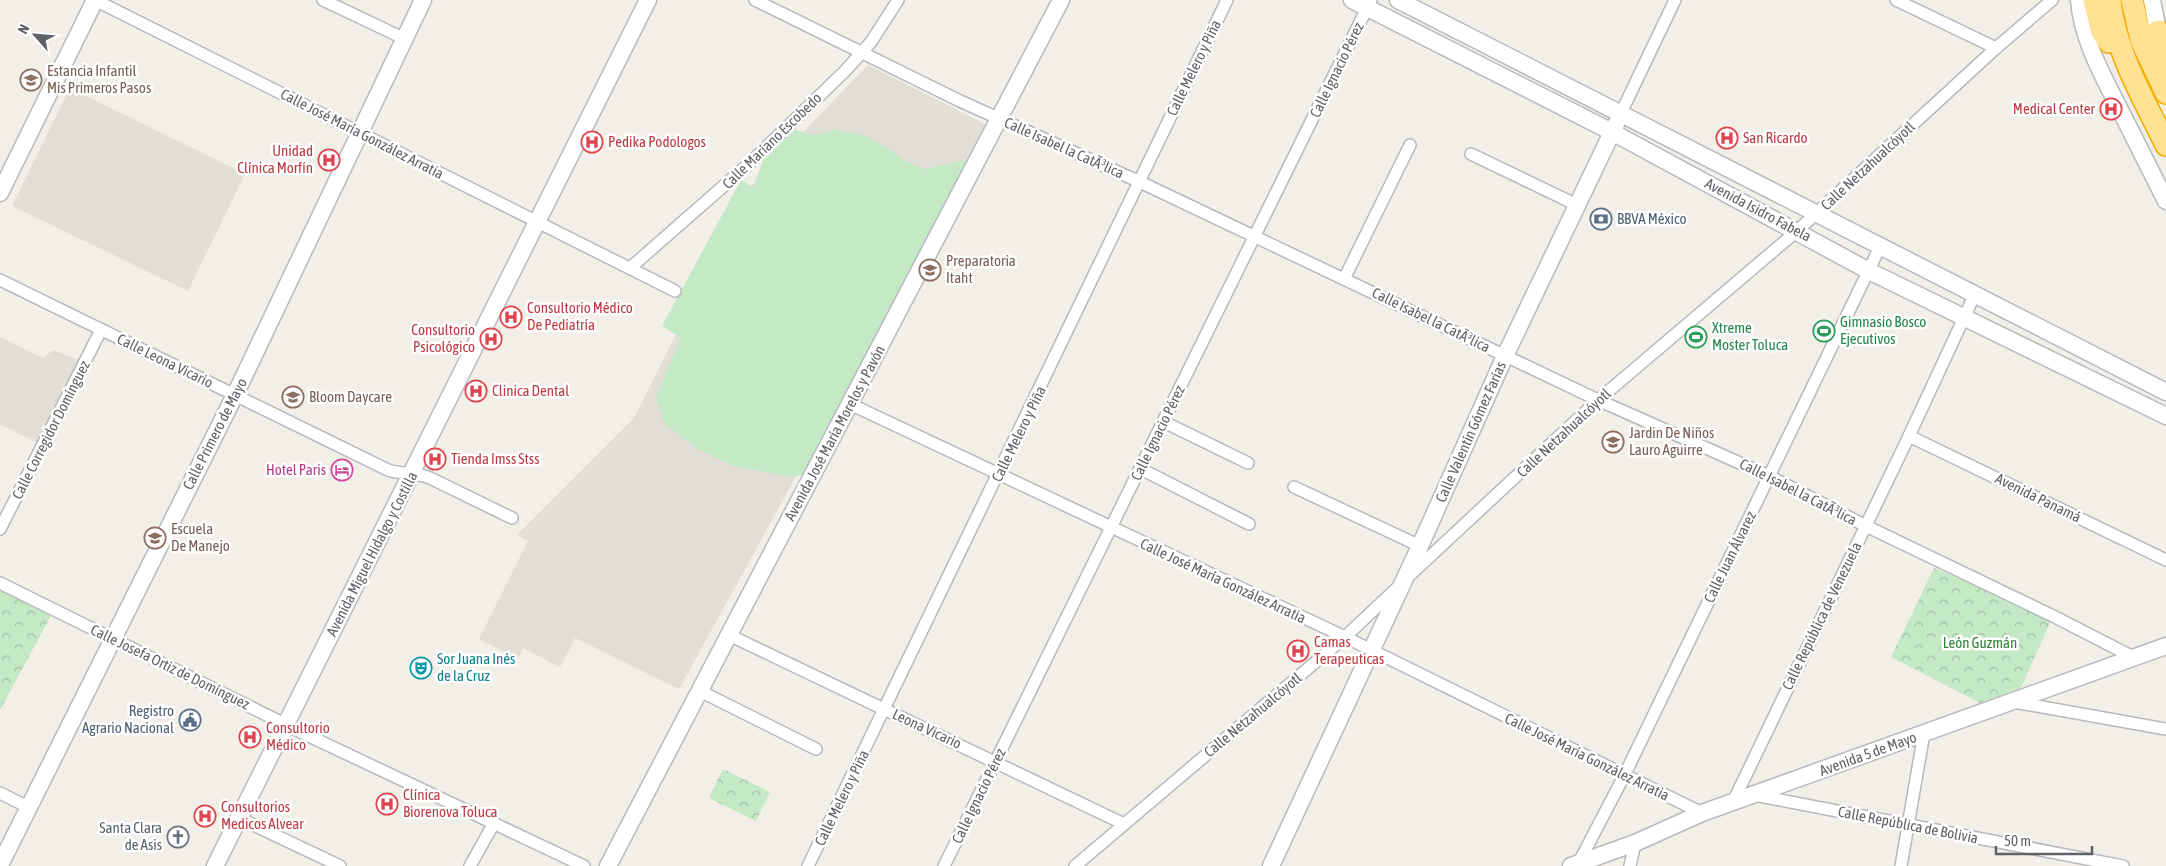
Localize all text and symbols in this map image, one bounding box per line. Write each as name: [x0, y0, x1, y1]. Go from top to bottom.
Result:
north arrow: [10, 10, 60, 60]
street label: Calle Melero y Piña: [1163, 17, 1224, 118]
street label: Calle Ignacio Pérez: [1306, 19, 1367, 120]
text: N: [14, 22, 32, 36]
place label: Estancia Infantil Mis Primeros Pasos: [47, 62, 151, 96]
school or university icon: Estancia Infantil Mis Primeros Pasos: [19, 68, 43, 92]
street label: Calle José María González Arratia: [278, 85, 447, 182]
street label: Calle Mariano Escobedo: [719, 89, 825, 192]
hospital icon: Medical Center: [2099, 97, 2123, 121]
place label: Medical Center: [2013, 100, 2096, 117]
street label: Calle Isabel la CatÃ³lica: [1002, 114, 1127, 182]
street label: Calle Netzahualcóyotl: [1817, 118, 1918, 213]
hospital icon: San Ricardo: [1715, 126, 1739, 150]
place label: San Ricardo: [1743, 129, 1808, 146]
hospital icon: Pedika Podologos: [580, 130, 604, 154]
place label: Pedika Podologos: [608, 133, 706, 150]
place label: Unidad Clínica Morfín: [237, 142, 313, 176]
hospital icon: Unidad Clínica Morfín: [317, 148, 341, 172]
street label: Avenida Isidro Fabela: [1702, 174, 1814, 245]
bank icon: BBVA México: [1589, 207, 1613, 231]
place label: BBVA México: [1617, 210, 1687, 227]
place label: Preparatoria Itaht: [946, 252, 1016, 286]
school or university icon: Preparatoria Itaht: [918, 258, 942, 282]
street label: Calle Isabel la CatÃ³lica: [1370, 284, 1493, 355]
place label: Consultorio Médico De Pediatría: [527, 299, 633, 333]
hospital icon: Consultorio Médico De Pediatría: [499, 305, 523, 329]
place label: Gimnasio Bosco Ejecutivos: [1840, 313, 1926, 347]
place label: Xtreme Moster Toluca: [1712, 319, 1788, 353]
sports icon: Gimnasio Bosco Ejecutivos: [1812, 319, 1836, 343]
place label: Consultorio Psicológico: [411, 321, 475, 355]
sports icon: Xtreme Moster Toluca: [1684, 325, 1708, 349]
hospital icon: Consultorio Psicológico: [479, 327, 503, 351]
street label: Calle Leona Vicario: [115, 330, 216, 391]
street label: Avenida José María Morelos y Pavón: [781, 342, 888, 523]
street label: Calle Corregidor Domínguez: [8, 357, 93, 502]
street label: Calle Valentín Gómez Farías: [1432, 359, 1509, 505]
street label: Calle Primero de Mayo: [179, 375, 250, 492]
hospital icon: Clinica Dental: [464, 379, 488, 403]
place label: Clinica Dental: [492, 382, 569, 399]
street label: Calle Ignacio Pérez: [1127, 382, 1188, 483]
street label: Calle Melero y Piña: [988, 383, 1049, 484]
school or university icon: Bloom Daycare: [281, 385, 305, 409]
street label: Calle Netzahualcóyotl: [1513, 385, 1614, 480]
place label: Bloom Daycare: [309, 388, 392, 405]
place label: Jardin De Niños Lauro Aguirre: [1629, 424, 1714, 458]
school or university icon: Jardin De Niños Lauro Aguirre: [1601, 430, 1625, 454]
hospital icon: Tienda Imss Stss: [423, 447, 447, 471]
place label: Tienda Imss Stss: [451, 450, 539, 467]
street label: Calle Isabel la CatÃ³lica: [1737, 455, 1860, 528]
hotel icon: Hotel Paris: [330, 458, 354, 482]
place label: Hotel Paris: [266, 461, 326, 478]
street label: Avenida Miguel Hidalgo y Costilla: [323, 469, 421, 639]
street label: Avenida Panamá: [1993, 470, 2084, 526]
street label: Calle Juan Álvarez: [1700, 508, 1759, 605]
place label: Escuela De Manejo: [171, 520, 230, 554]
school or university icon: Escuela De Manejo: [143, 526, 167, 550]
street label: Calle José María González Arratia: [1138, 535, 1309, 626]
street label: Calle República de Venezuela: [1778, 539, 1865, 692]
street label: Calle Josefa Ortiz de Domínguez: [88, 621, 253, 713]
place label: Camas Terapeuticas: [1314, 633, 1384, 667]
park label: León Guzmán: [1943, 634, 2017, 651]
hospital icon: Camas Terapeuticas: [1286, 639, 1310, 663]
place label: Sor Juana Inés de la Cruz: [437, 650, 515, 684]
theatre icon: Sor Juana Inés de la Cruz: [409, 656, 433, 680]
street label: Calle Netzahualcóyotl: [1201, 669, 1305, 760]
place label: Registro Agrario Nacional: [82, 702, 174, 736]
street label: Leona Vicario: [890, 705, 964, 752]
public building icon: Registro Agrario Nacional: [178, 708, 202, 732]
street label: Calle José María González Arratia: [1502, 709, 1672, 804]
place label: Consultorio Médico: [266, 719, 330, 753]
hospital icon: Consultorio Médico: [238, 725, 262, 749]
street label: Avenida 5 de Mayo: [1817, 728, 1919, 779]
street label: Calle Ignacio Pérez: [948, 745, 1009, 846]
street label: Calle Melero y Piña: [811, 747, 872, 848]
place label: Clínica Biorenova Toluca: [403, 786, 498, 820]
hospital icon: Clínica Biorenova Toluca: [375, 792, 399, 816]
place label: Consultorios Medicos Alvear: [221, 798, 304, 832]
street label: Calle República de Bolivia: [1837, 803, 1980, 846]
hospital icon: Consultorios Medicos Alvear: [193, 804, 217, 828]
place label: Santa Clara de Asis: [99, 819, 162, 853]
scale bar: [1996, 824, 2092, 856]
church icon: Santa Clara de Asis: [166, 825, 190, 849]
text: 50 m: [2004, 832, 2031, 849]

